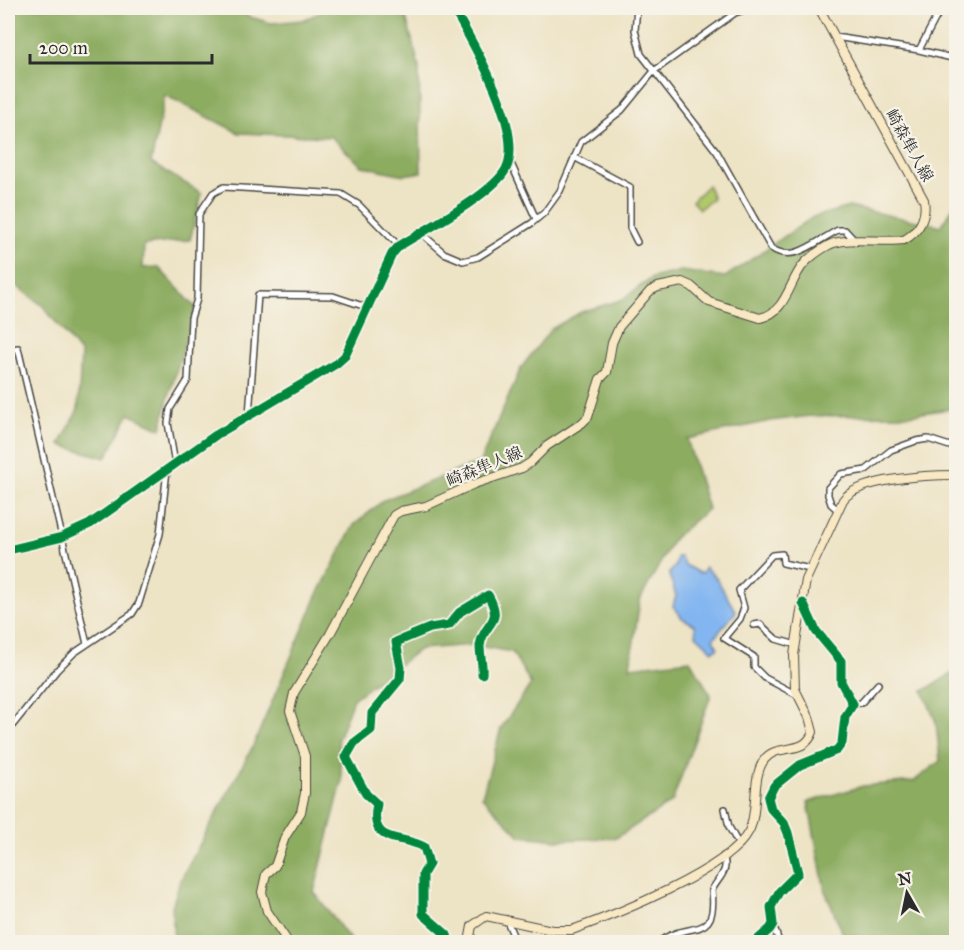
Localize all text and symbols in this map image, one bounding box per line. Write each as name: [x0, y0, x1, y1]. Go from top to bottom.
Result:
scale bar: [30, 27, 212, 65]
text: 200 m: [39, 37, 88, 59]
street label: 崎森隼人線: [882, 106, 937, 185]
street label: 崎森隼人線: [444, 443, 525, 490]
north arrow: [877, 863, 937, 923]
text: N: [897, 868, 913, 889]

